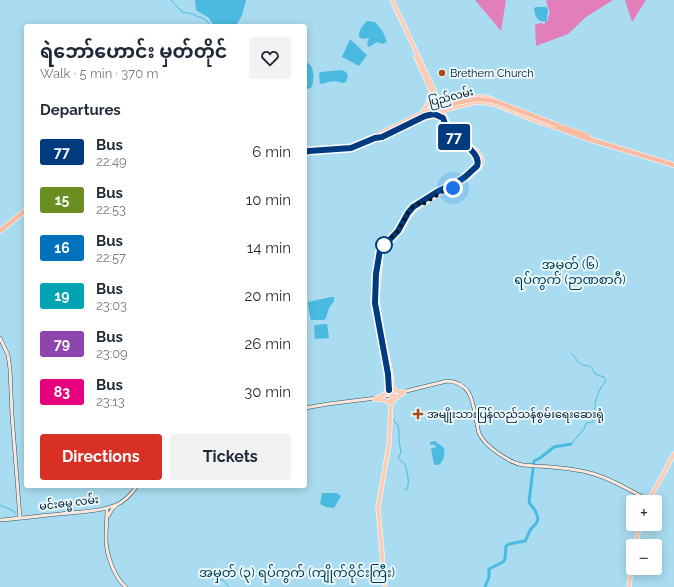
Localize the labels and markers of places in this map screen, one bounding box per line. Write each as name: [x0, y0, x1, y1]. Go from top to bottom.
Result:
place label: Brethern Church: [450, 67, 534, 80]
marker: Brethern Church: [437, 68, 447, 78]
unlabelled marker: [375, 236, 393, 254]
place label: အမျိုးသားပြန်လည်သန်စွမ်းရေးဆေးရုံ: [427, 407, 604, 423]
marker: အမျိုးသားပြန်လည်သန်စွမ်းရေးဆေးရုံ: [412, 408, 424, 420]

